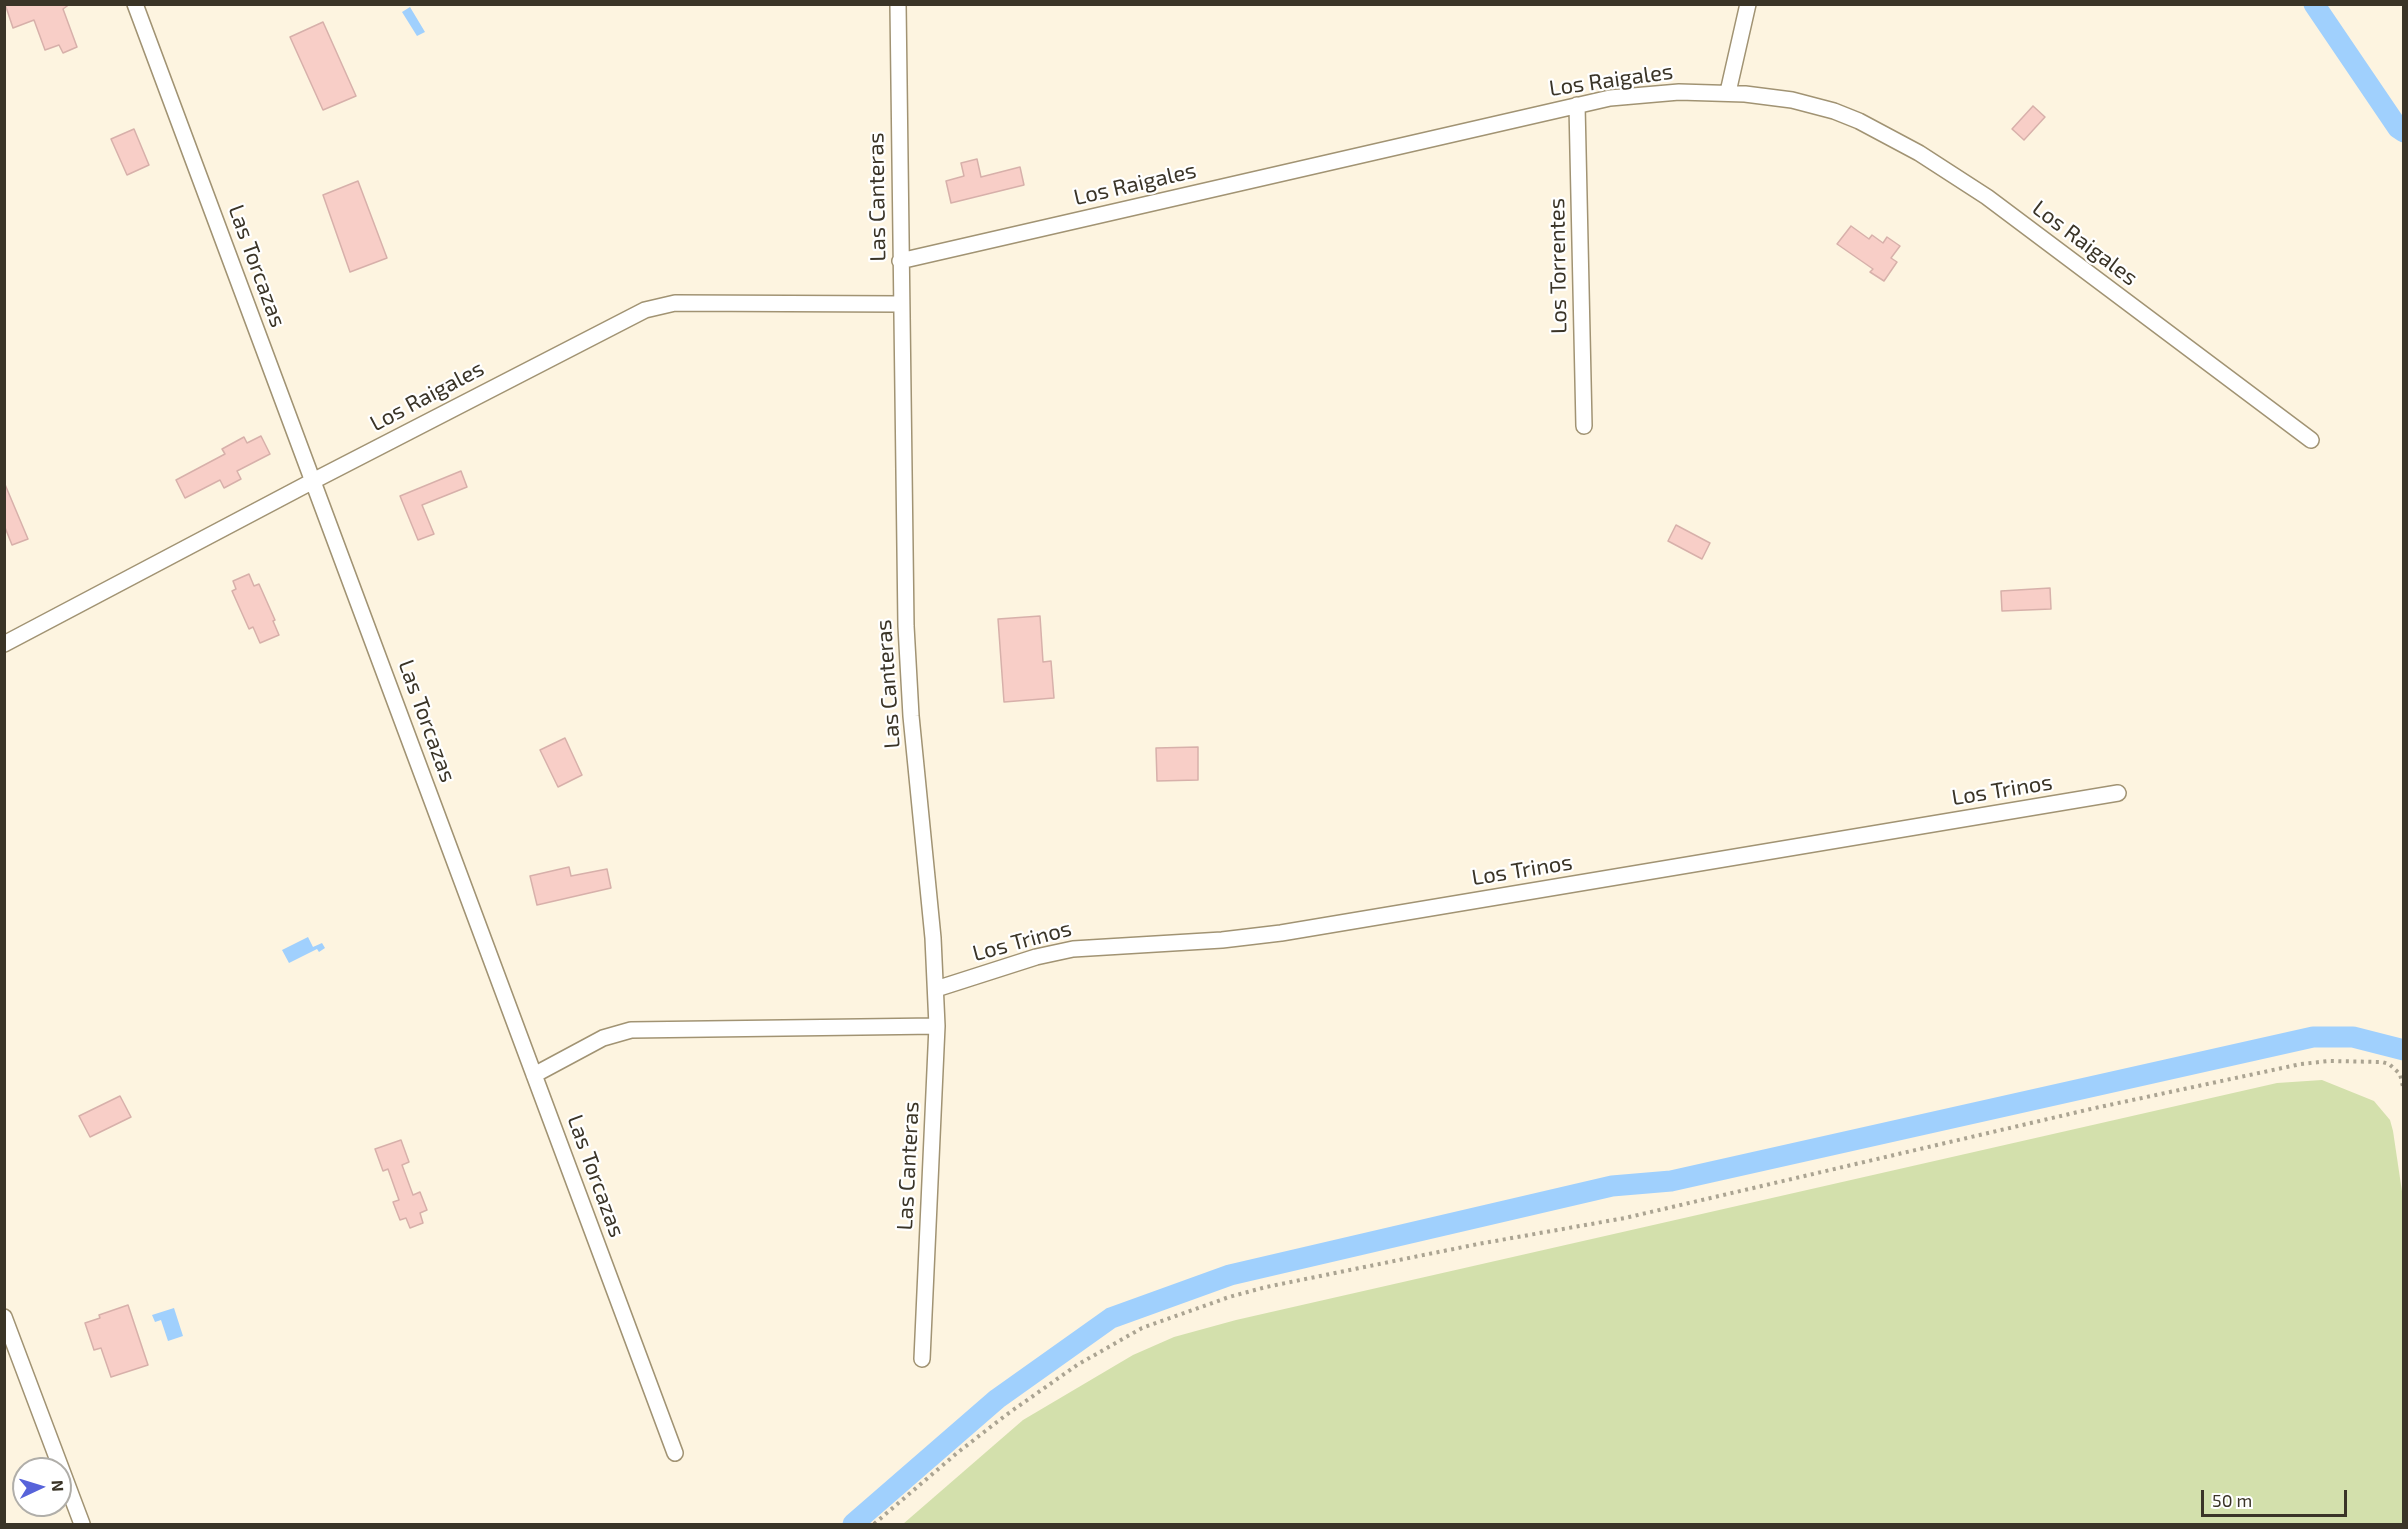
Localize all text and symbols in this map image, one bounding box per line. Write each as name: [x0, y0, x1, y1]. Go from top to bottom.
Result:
street label: Los Raigales: [1547, 58, 1675, 102]
street label: Las Canteras: [863, 132, 891, 262]
street label: Los Raigales: [1071, 157, 1199, 211]
street label: Los Raigales: [2027, 195, 2143, 291]
street label: Los Torrentes: [1544, 198, 1572, 334]
street label: Las Torcazas: [223, 201, 291, 331]
street label: Los Raigales: [366, 355, 488, 437]
street label: Las Canteras: [870, 619, 906, 749]
street label: Las Torcazas: [393, 656, 461, 786]
street label: Los Trinos: [1950, 769, 2054, 811]
street label: Los Trinos: [1470, 849, 1574, 891]
street label: Los Trinos: [970, 915, 1074, 967]
street label: Las Canteras: [891, 1101, 925, 1231]
street label: Las Torcazas: [562, 1111, 630, 1241]
north arrow: [12, 1457, 72, 1517]
scale bar: [2204, 1478, 2350, 1516]
text: N: [49, 1479, 68, 1492]
text: 50 m: [2212, 1489, 2252, 1511]

